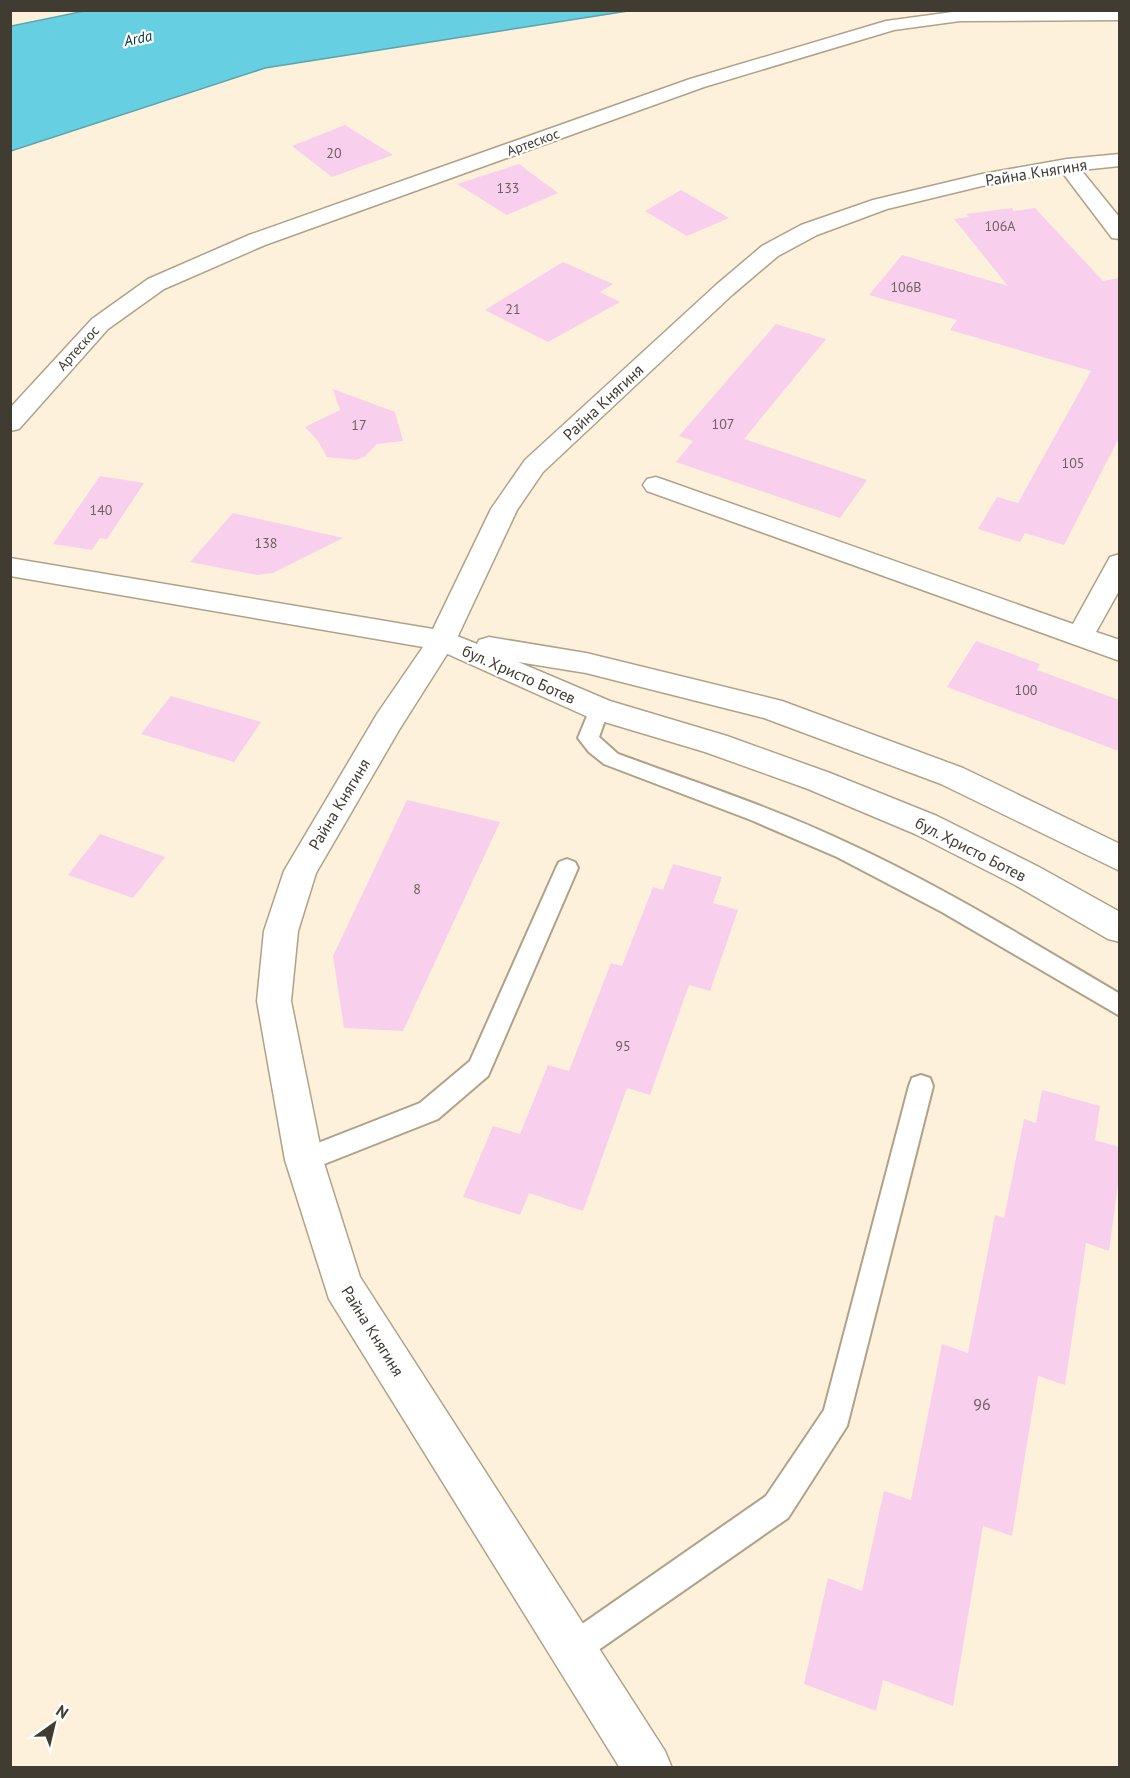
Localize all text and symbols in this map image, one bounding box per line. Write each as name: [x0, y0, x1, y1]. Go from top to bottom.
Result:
water label: Arda: [121, 26, 154, 50]
street label: Артескос: [504, 124, 562, 160]
house number: 20: [326, 144, 342, 162]
street label: Райна Княгиня: [984, 154, 1088, 190]
house number: 133: [497, 179, 519, 197]
house number: 106А: [984, 217, 1016, 235]
house number: 106В: [890, 278, 922, 296]
house number: 21: [505, 300, 521, 318]
street label: Артескос: [53, 322, 103, 374]
street label: Райна Княгиня: [559, 360, 647, 444]
house number: 107: [712, 415, 734, 433]
house number: 17: [351, 416, 367, 434]
house number: 105: [1062, 454, 1084, 472]
house number: 140: [90, 501, 113, 519]
house number: 138: [255, 534, 277, 552]
street label: бул. Христо Ботев: [459, 640, 579, 708]
house number: 100: [1015, 681, 1038, 699]
street label: Райна Княгиня: [304, 755, 374, 853]
street label: бул. Христо Ботев: [912, 812, 1030, 886]
house number: 8: [413, 880, 421, 898]
house number: 95: [615, 1037, 631, 1055]
street label: Райна Княгиня: [337, 1282, 409, 1380]
house number: 96: [973, 1394, 991, 1414]
north arrow: [24, 1694, 84, 1754]
text: N: [52, 1700, 72, 1723]

